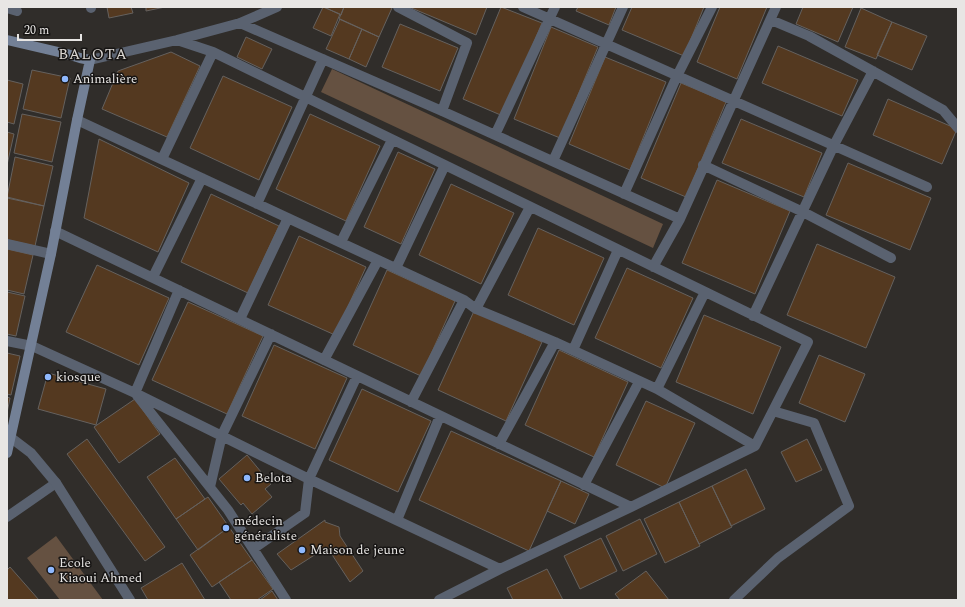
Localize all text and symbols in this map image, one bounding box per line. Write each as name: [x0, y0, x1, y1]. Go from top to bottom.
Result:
scale bar: [18, 16, 81, 42]
text: 20 m: [24, 21, 49, 40]
district label: BALOTA: [58, 43, 128, 66]
place label: Animalière: [73, 69, 137, 89]
marker: Animalière: [60, 74, 70, 84]
place label: kiosque: [56, 367, 101, 387]
marker: kiosque: [43, 372, 53, 382]
place label: Belota: [255, 468, 292, 488]
marker: Belota: [242, 473, 252, 483]
place label: médecin généraliste: [234, 511, 297, 546]
marker: médecin généraliste: [221, 523, 231, 533]
place label: Maison de jeune: [310, 540, 405, 560]
marker: Maison de jeune: [297, 545, 307, 555]
place label: Ecole Kiaoui Ahmed: [59, 553, 142, 588]
marker: Ecole Kiaoui Ahmed: [46, 565, 56, 575]

